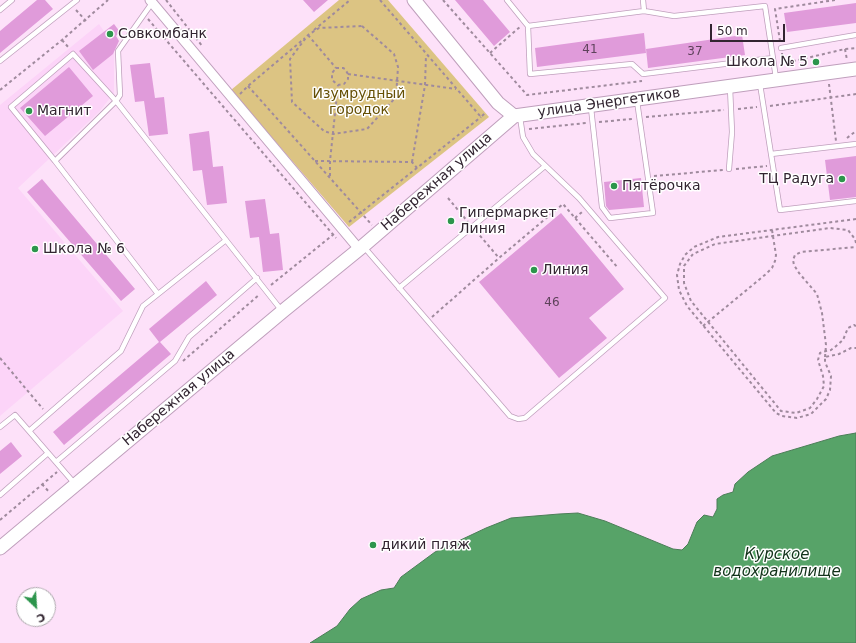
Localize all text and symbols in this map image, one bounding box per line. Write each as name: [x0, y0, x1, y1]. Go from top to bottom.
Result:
scale bar: [712, 16, 787, 42]
text: 50 m: [717, 24, 748, 38]
place label: Совкомбанк: [118, 26, 207, 42]
marker: Совкомбанк: [105, 29, 115, 39]
house number: 41: [582, 43, 598, 57]
house number: 37: [687, 45, 703, 59]
place label: Школа № 5: [726, 54, 808, 70]
marker: Школа № 5: [811, 57, 821, 67]
street label: улица Энергетиков: [537, 85, 681, 121]
park label: Изумрудный городок: [313, 86, 405, 118]
place label: Магнит: [37, 103, 91, 119]
marker: Магнит: [24, 106, 34, 116]
street label: Набережная улица: [378, 129, 496, 235]
place label: ТЦ Радуга: [759, 171, 834, 187]
marker: ТЦ Радуга: [837, 174, 847, 184]
place label: Пятёрочка: [622, 178, 700, 194]
marker: Пятёрочка: [609, 181, 619, 191]
place label: Гипермаркет Линия: [459, 205, 557, 238]
marker: Гипермаркет Линия: [446, 216, 456, 226]
place label: Школа № 6: [43, 241, 125, 257]
marker: Школа № 6: [30, 244, 40, 254]
place label: Линия: [542, 262, 588, 278]
marker: Линия: [529, 265, 539, 275]
house number: 46: [544, 296, 560, 310]
street label: Набережная улица: [119, 346, 239, 450]
place label: дикий пляж: [381, 537, 470, 553]
marker: дикий пляж: [368, 540, 378, 550]
water label: Курское водохранилище: [713, 546, 841, 581]
north arrow: [16, 587, 56, 627]
text: С: [34, 610, 47, 625]

